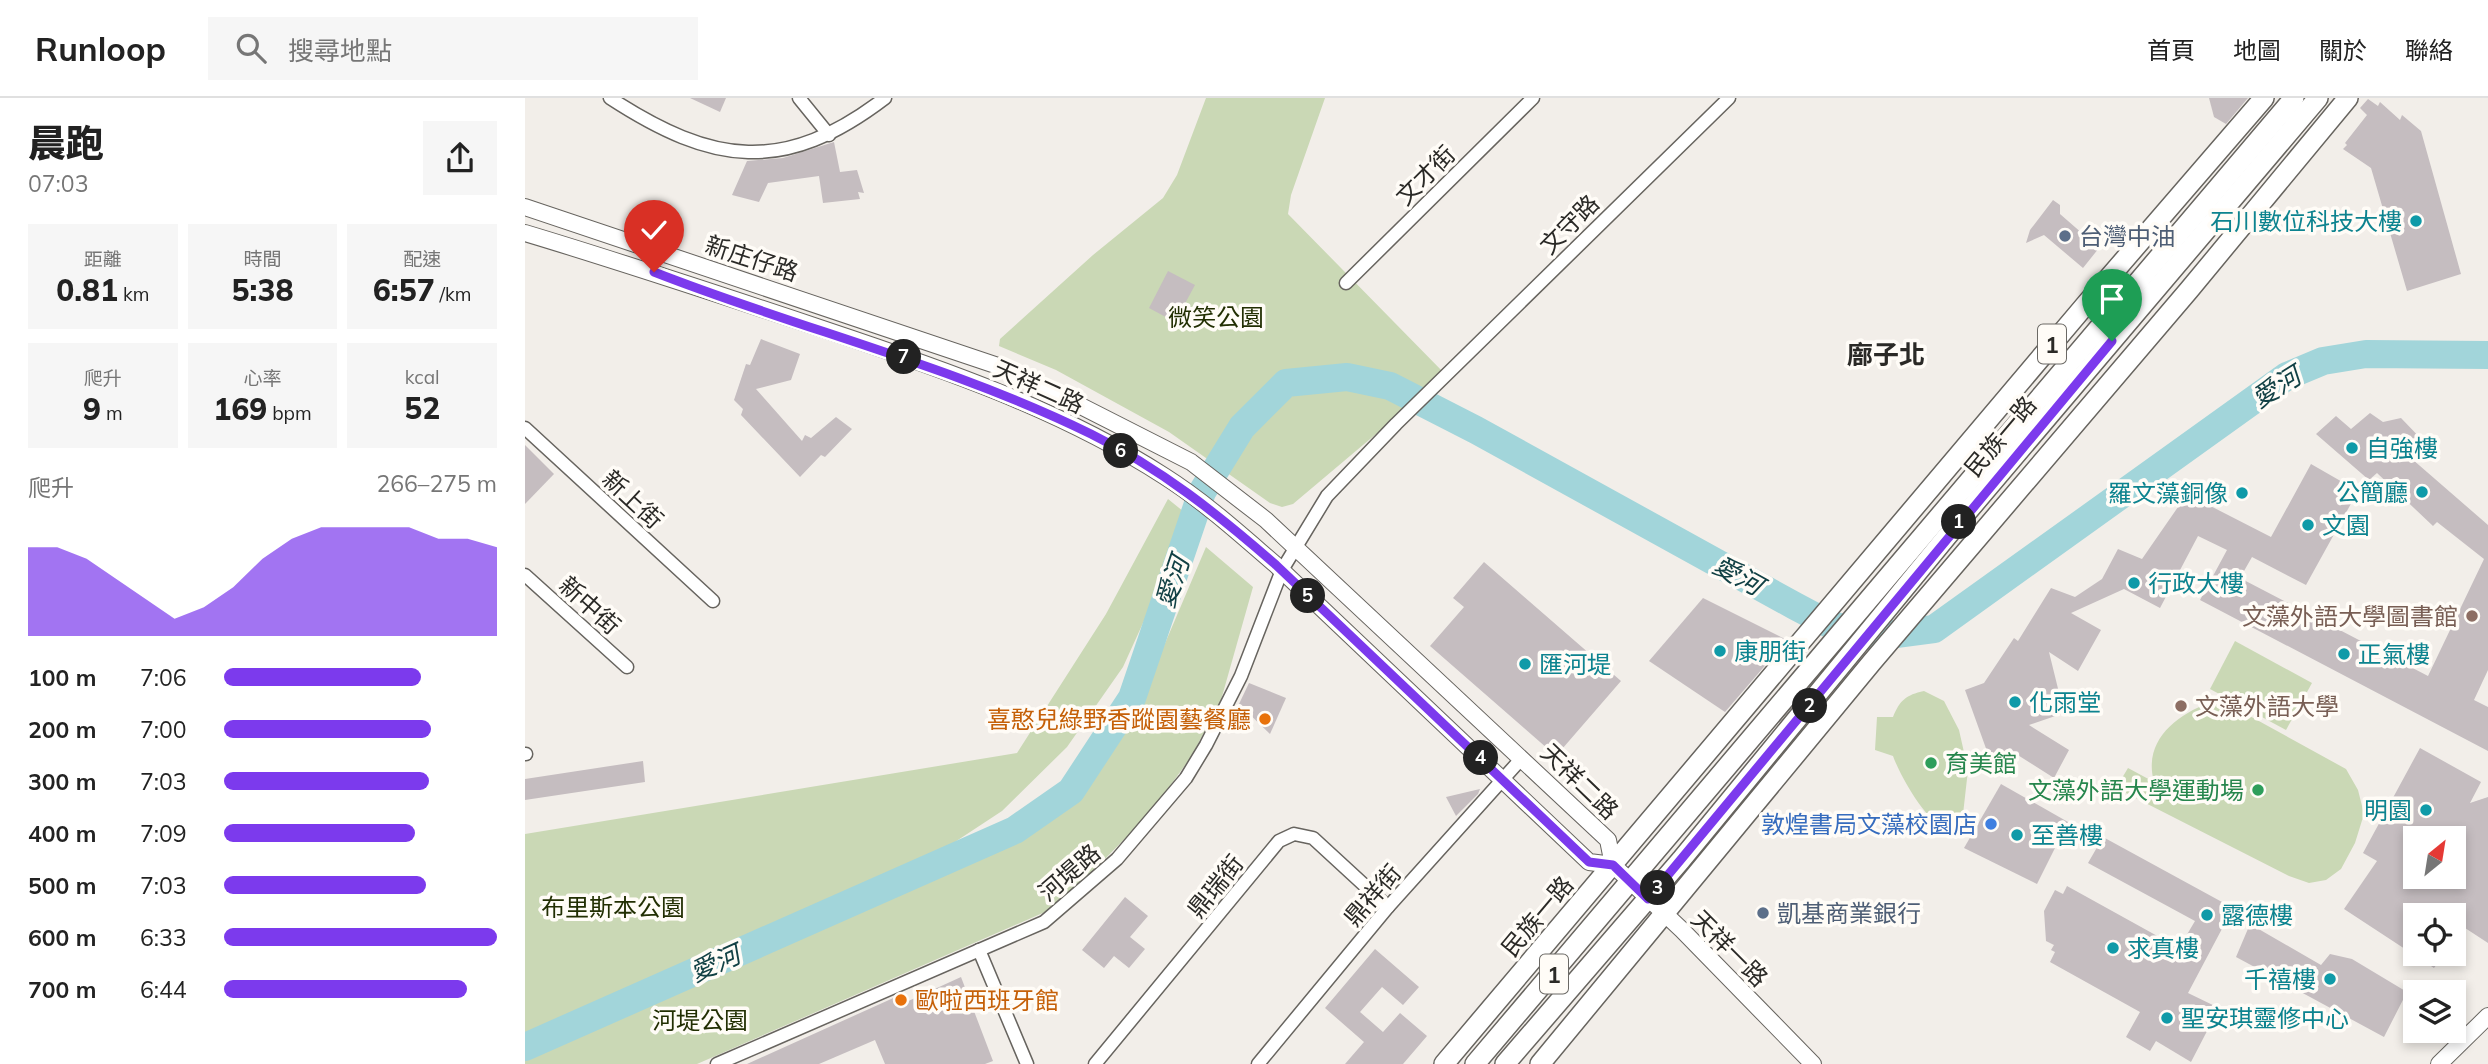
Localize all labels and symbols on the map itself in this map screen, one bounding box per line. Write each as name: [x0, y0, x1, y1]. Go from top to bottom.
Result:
street label: 文才街: [1389, 139, 1461, 211]
street label: 文守路: [1533, 188, 1605, 260]
pin: [624, 200, 684, 272]
place label: 石川數位科技大樓: [2210, 206, 2402, 236]
marker: 石川數位科技大樓: [2408, 213, 2424, 229]
place label: 台灣中油: [2079, 221, 2175, 251]
marker: 台灣中油: [2057, 228, 2073, 244]
street label: 新庄仔路: [702, 229, 802, 287]
pin: [2082, 269, 2142, 341]
park label: 微笑公園: [1168, 302, 1264, 332]
road number: 1: [2038, 325, 2066, 364]
district label: 廍子北: [1847, 338, 1925, 371]
pin: 7: [887, 340, 921, 374]
street label: 天祥二路: [989, 353, 1089, 419]
water label: 愛河: [2245, 357, 2311, 415]
street label: 民族一路: [1958, 390, 2042, 482]
place label: 自強樓: [2366, 433, 2438, 463]
pin: 6: [1103, 434, 1139, 468]
marker: 自強樓: [2344, 440, 2360, 456]
street label: 新上街: [596, 463, 670, 535]
place label: 公簡廳: [2336, 477, 2408, 507]
place label: 羅文藻銅像: [2108, 478, 2228, 508]
marker: 公簡廳: [2414, 484, 2430, 500]
marker: 羅文藻銅像: [2234, 485, 2250, 501]
pin: 1: [1941, 504, 1977, 540]
place label: 文園: [2322, 510, 2370, 540]
marker: 文園: [2300, 517, 2316, 533]
water label: 愛河: [1148, 547, 1198, 612]
water label: 愛河: [1707, 548, 1773, 604]
place label: 行政大樓: [2148, 568, 2244, 598]
street label: 新中街: [553, 570, 627, 640]
marker: 行政大樓: [2126, 575, 2142, 591]
pin: 5: [1291, 578, 1325, 614]
place label: 文藻外語大學圖書館: [2242, 601, 2458, 631]
marker: 文藻外語大學圖書館: [2464, 608, 2480, 624]
place label: 康朋街: [1734, 636, 1806, 666]
place label: 正氣樓: [2358, 639, 2430, 669]
marker: 康朋街: [1712, 643, 1728, 659]
marker: 正氣樓: [2336, 646, 2352, 662]
place label: 匯河堤: [1539, 649, 1611, 679]
marker: 匯河堤: [1517, 656, 1533, 672]
place label: 化雨堂: [2029, 687, 2101, 717]
pin: 2: [1793, 688, 1827, 724]
place label: 文藻外語大學: [2195, 691, 2339, 721]
marker: 化雨堂: [2007, 694, 2023, 710]
marker: 文藻外語大學: [2173, 698, 2189, 714]
place label: 喜憨兒綠野香蹤園藝餐廳: [987, 704, 1251, 734]
marker: 喜憨兒綠野香蹤園藝餐廳: [1257, 711, 1273, 727]
street label: 天祥二路: [1535, 737, 1625, 825]
pin: 4: [1464, 740, 1499, 776]
place label: 育美館: [1945, 748, 2017, 778]
marker: 育美館: [1923, 755, 1939, 771]
place label: 文藻外語大學運動場: [2028, 775, 2244, 805]
marker: 文藻外語大學運動場: [2250, 782, 2266, 798]
place label: 明園: [2364, 795, 2412, 825]
marker: 明園: [2418, 802, 2434, 818]
place label: 敦煌書局文藻校園店: [1761, 809, 1977, 839]
marker: 敦煌書局文藻校園店: [1983, 816, 1999, 832]
place label: 至善樓: [2031, 820, 2103, 850]
north arrow: [2403, 826, 2466, 889]
marker: 至善樓: [2009, 827, 2025, 843]
street label: 河堤路: [1032, 837, 1106, 907]
street label: 鼎瑞街: [1181, 849, 1249, 923]
street label: 鼎祥街: [1337, 858, 1407, 932]
street label: 民族一路: [1495, 870, 1579, 962]
pin: 3: [1641, 870, 1675, 906]
park label: 布里斯本公園: [541, 892, 685, 922]
place label: 凱基商業銀行: [1777, 898, 1921, 928]
place label: 露德樓: [2221, 900, 2293, 930]
street label: 天祥一路: [1685, 903, 1775, 993]
marker: 凱基商業銀行: [1755, 905, 1771, 921]
marker: 露德樓: [2199, 907, 2215, 923]
place label: 求真樓: [2127, 933, 2199, 963]
water label: 愛河: [685, 935, 750, 989]
marker: 求真樓: [2105, 940, 2121, 956]
road number: 1: [1540, 954, 1568, 994]
place label: 千禧樓: [2244, 964, 2316, 994]
marker: 千禧樓: [2322, 971, 2338, 987]
place label: 歐啦西班牙館: [915, 985, 1059, 1015]
marker: 歐啦西班牙館: [893, 992, 909, 1008]
place label: 聖安琪靈修中心: [2181, 1003, 2349, 1033]
park label: 河堤公園: [652, 1005, 748, 1035]
marker: 聖安琪靈修中心: [2159, 1010, 2175, 1026]

